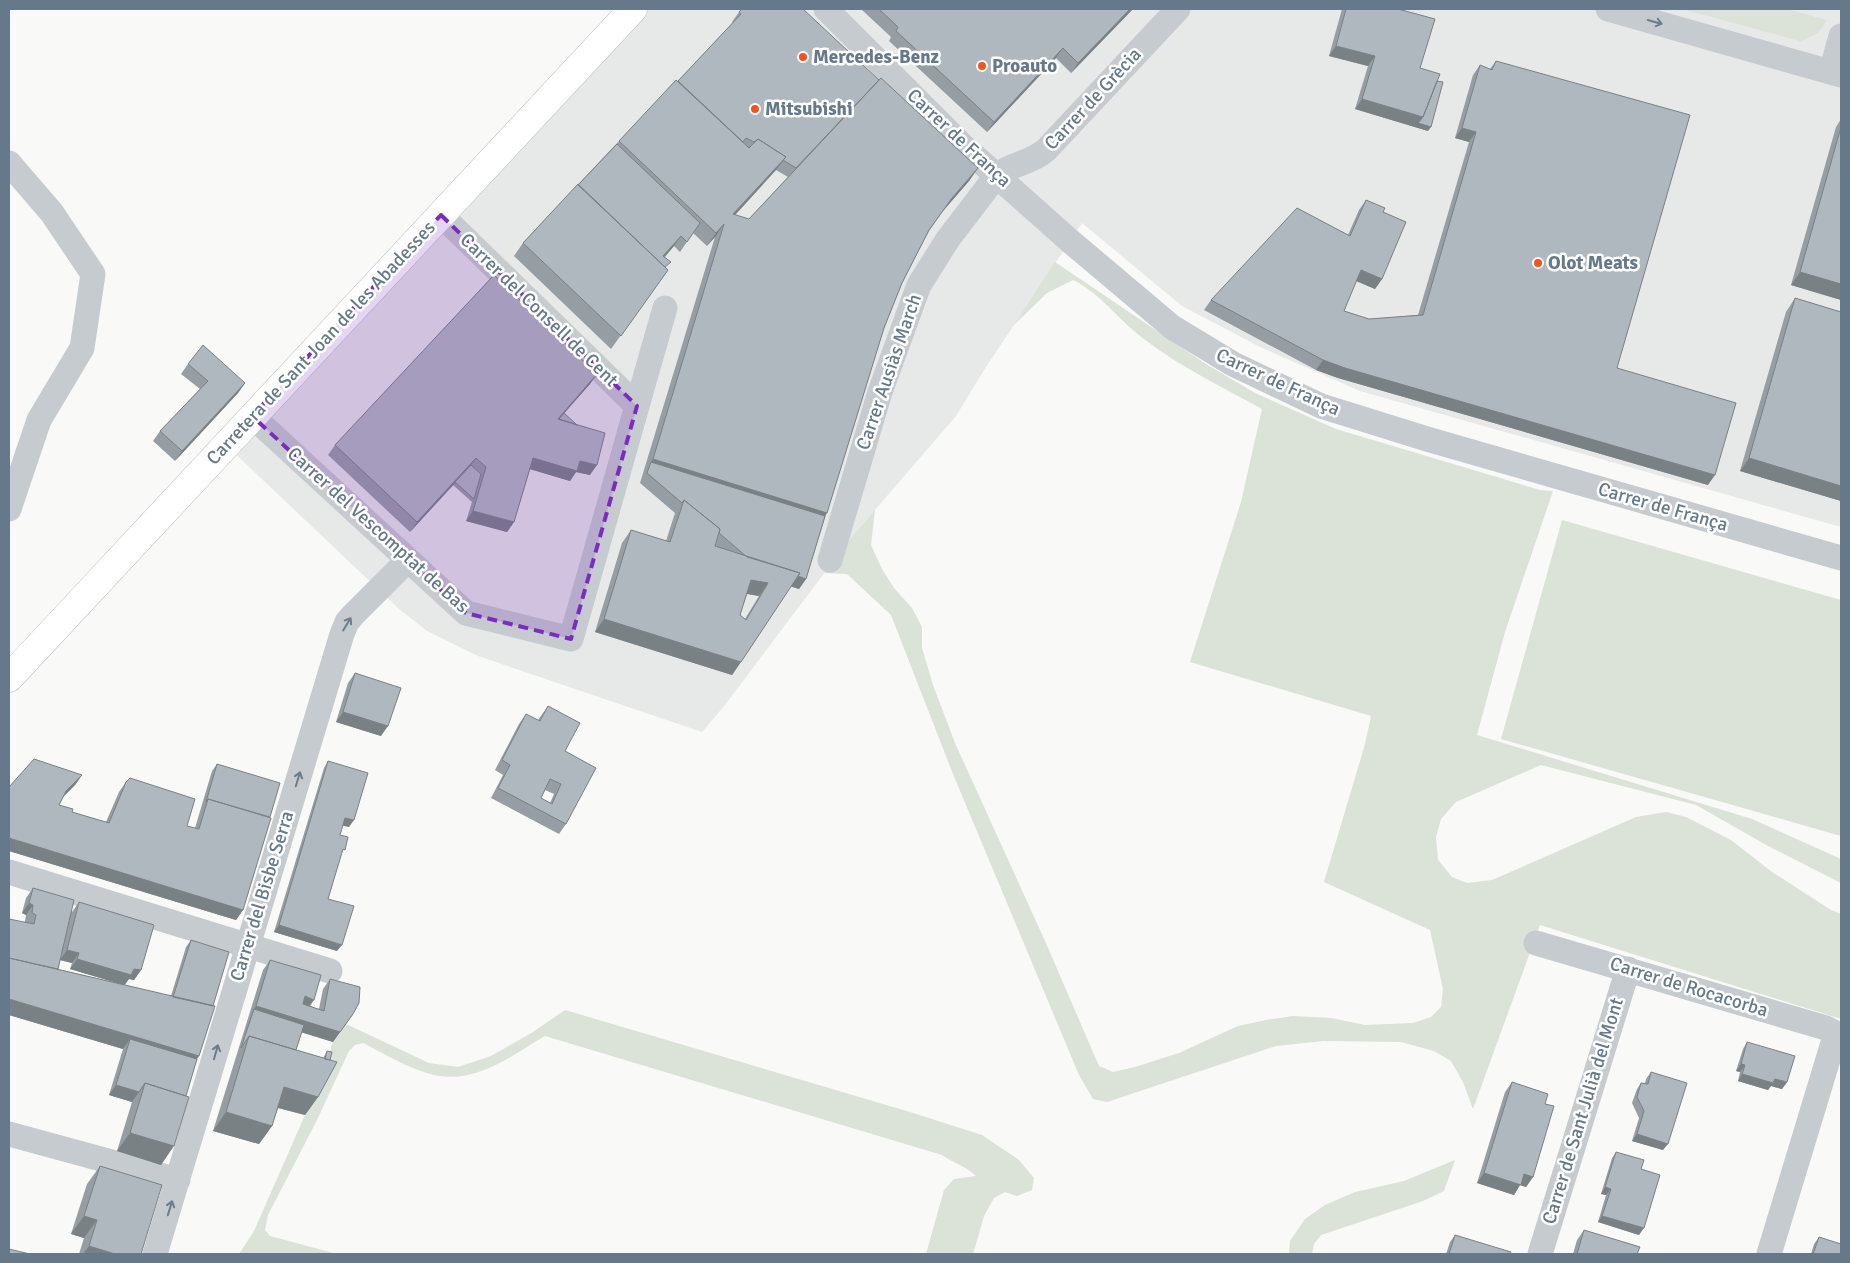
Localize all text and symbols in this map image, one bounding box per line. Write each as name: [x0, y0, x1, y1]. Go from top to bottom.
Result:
one-way arrow: [1647, 18, 1663, 28]
street label: Carrer de Grècia: [1039, 43, 1147, 155]
place label: Mercedes-Benz: [813, 45, 940, 69]
marker: Mercedes-Benz: [797, 51, 809, 63]
place label: Proauto: [992, 54, 1057, 78]
marker: Proauto: [976, 60, 988, 72]
street label: Carrer de França: [902, 84, 1016, 192]
place label: Mitsubishi: [765, 97, 853, 121]
marker: Mitsubishi: [749, 103, 761, 115]
street label: Carretera de Sant Joan de les Abadesses: [201, 216, 441, 470]
street label: Carrer del Consell de Cent: [455, 228, 623, 392]
place label: Olot Meats: [1548, 251, 1638, 275]
marker: Olot Meats: [1532, 257, 1544, 269]
street label: Carrer Ausiàs March: [851, 291, 927, 453]
street label: Carrer de França: [1212, 343, 1344, 421]
street label: Carrer del Vescomptat de Bas: [282, 442, 474, 618]
street label: Carrer de França: [1595, 477, 1731, 537]
one-way arrow: [343, 618, 353, 632]
one-way arrow: [293, 771, 303, 787]
street label: Carrer del Bisbe Serra: [225, 808, 299, 984]
street label: Carrer de Rocacorba: [1607, 952, 1771, 1022]
street label: Carrer de Sant Julià del Mont: [1537, 995, 1629, 1227]
one-way arrow: [212, 1044, 222, 1060]
one-way arrow: [165, 1200, 175, 1216]

